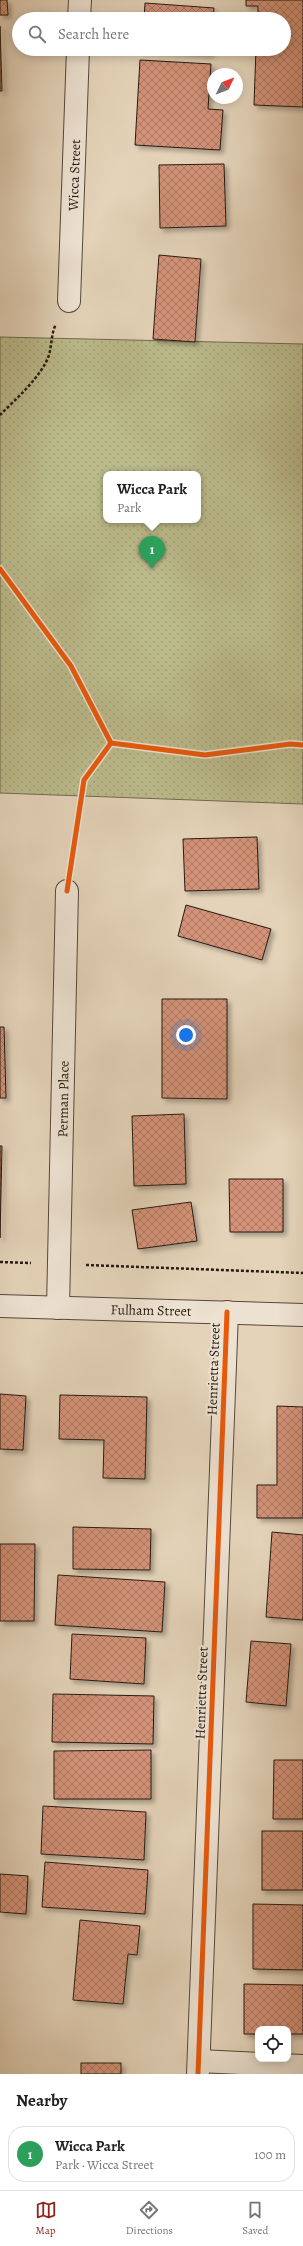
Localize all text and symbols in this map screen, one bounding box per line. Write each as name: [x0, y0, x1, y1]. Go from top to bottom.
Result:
search box: [12, 12, 291, 56]
icon: search: [26, 23, 48, 45]
text: Search here: [58, 24, 129, 44]
north arrow: [207, 68, 243, 104]
street label: Wicca Street: [64, 138, 85, 212]
popup: [103, 471, 201, 523]
text: Wicca Park: [117, 479, 187, 499]
text: Park: [117, 499, 141, 516]
pin: 1: [139, 536, 165, 569]
your location: [176, 1025, 196, 1045]
street label: Perman Place: [53, 1060, 74, 1138]
street label: Fulham Street: [110, 1300, 192, 1321]
street label: Henrietta Street: [202, 1322, 225, 1416]
street label: Henrietta Street: [190, 1646, 213, 1740]
map controls: [255, 2026, 291, 2062]
button: locate: [255, 2026, 291, 2062]
text: Nearby: [16, 2089, 67, 2112]
text: Wicca Park: [55, 2136, 125, 2156]
text: 1: [28, 2146, 32, 2163]
text: 100 m: [254, 2146, 286, 2163]
text: Park · Wicca Street: [55, 2156, 154, 2173]
tab: Map: [35, 2199, 57, 2238]
tab: Directions: [126, 2199, 173, 2238]
tab: Saved: [242, 2199, 268, 2238]

